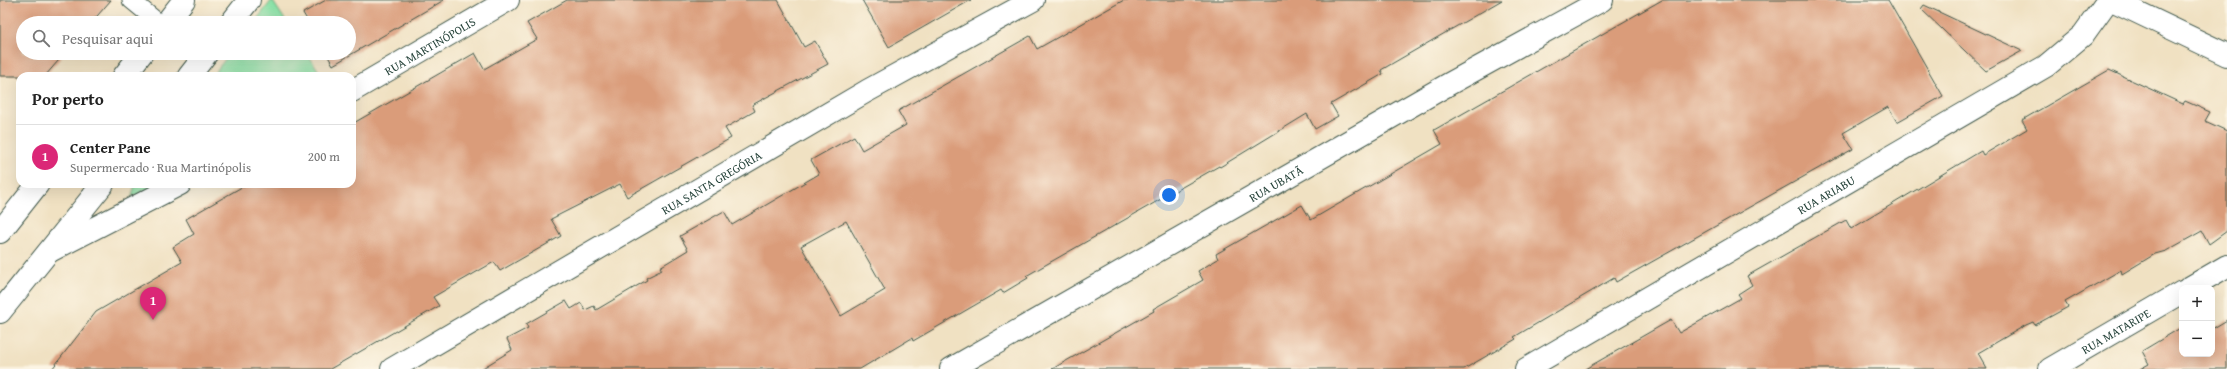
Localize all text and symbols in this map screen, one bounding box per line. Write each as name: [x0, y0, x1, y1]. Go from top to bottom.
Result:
street label: RUA MARTINÓPOLIS: [381, 12, 479, 79]
search box: [16, 16, 356, 60]
icon: search: [30, 27, 52, 49]
text: Pesquisar aqui: [62, 28, 153, 49]
text: Por perto: [32, 86, 104, 111]
text: Center Pane: [70, 137, 151, 158]
street label: RUA SANTA GREGÓRIA: [658, 146, 765, 218]
text: 1: [42, 147, 48, 166]
text: 200 m: [308, 147, 340, 166]
text: Supermercado · Rua Martinópolis: [70, 158, 251, 177]
street label: RUA UBATÃ: [1246, 161, 1306, 205]
street label: RUA ARIABU: [1794, 171, 1858, 218]
your location: [1159, 185, 1179, 205]
map controls: [2179, 285, 2215, 357]
button: +: [2179, 285, 2215, 321]
pin: 1: [140, 287, 166, 320]
street label: RUA MATARIPE: [2078, 304, 2153, 357]
button: −: [2179, 321, 2215, 357]

